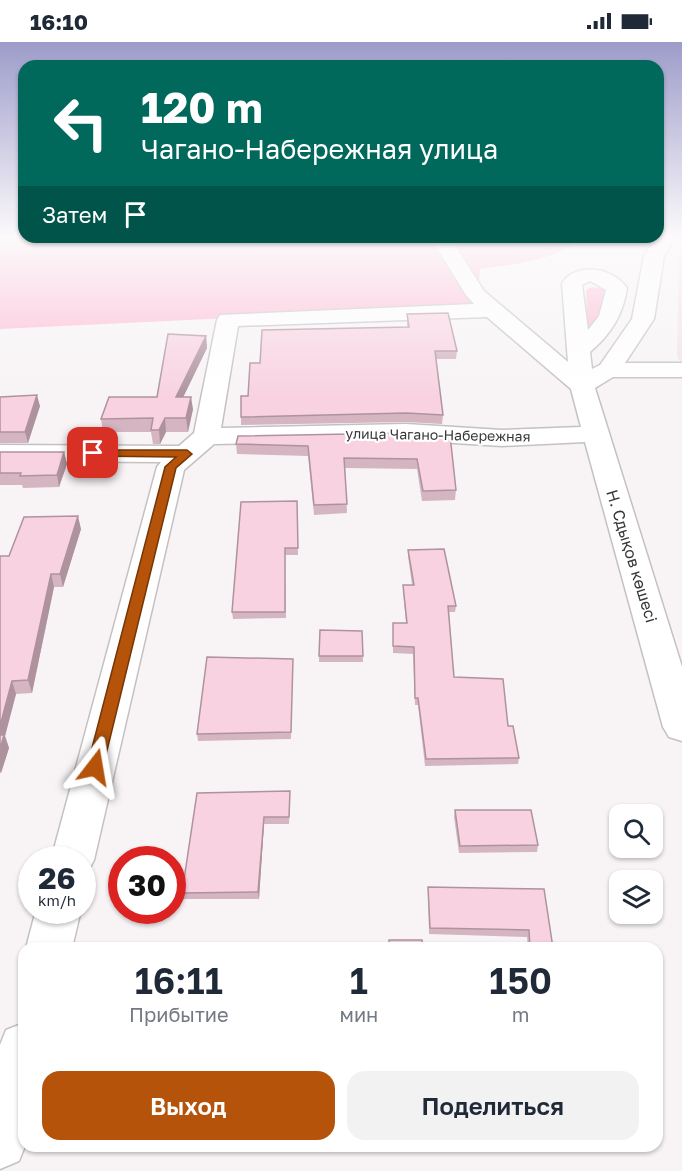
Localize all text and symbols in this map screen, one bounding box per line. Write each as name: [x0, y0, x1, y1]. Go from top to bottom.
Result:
text: 16:10: [30, 8, 88, 35]
text: 120 m: [141, 82, 263, 132]
icon: left: [42, 84, 120, 162]
text: Чагано-Набережная улица: [141, 133, 498, 165]
icon: arrive: [119, 198, 152, 231]
text: Затем: [42, 201, 107, 228]
street label: улица Чагано-Набережная: [345, 424, 531, 445]
pin: [67, 427, 118, 478]
icon: arrive: [76, 436, 109, 469]
street label: Н. Сдықов көшесі: [602, 487, 662, 625]
position arrow: [63, 735, 127, 799]
map controls: [609, 804, 663, 924]
button: search: [609, 804, 663, 858]
speed limit sign: 30: [108, 846, 186, 924]
text: 26: [38, 860, 76, 896]
button: layers: [609, 870, 663, 924]
text: km/h: [38, 891, 76, 909]
text: 16:11: [135, 959, 223, 1002]
text: 1: [350, 959, 368, 1002]
text: 150: [489, 959, 552, 1002]
text: Прибытие: [129, 1002, 229, 1026]
text: мин: [340, 1002, 378, 1026]
text: m: [512, 1002, 529, 1026]
button: Выход: [42, 1071, 335, 1140]
button: Поделиться: [347, 1071, 639, 1140]

